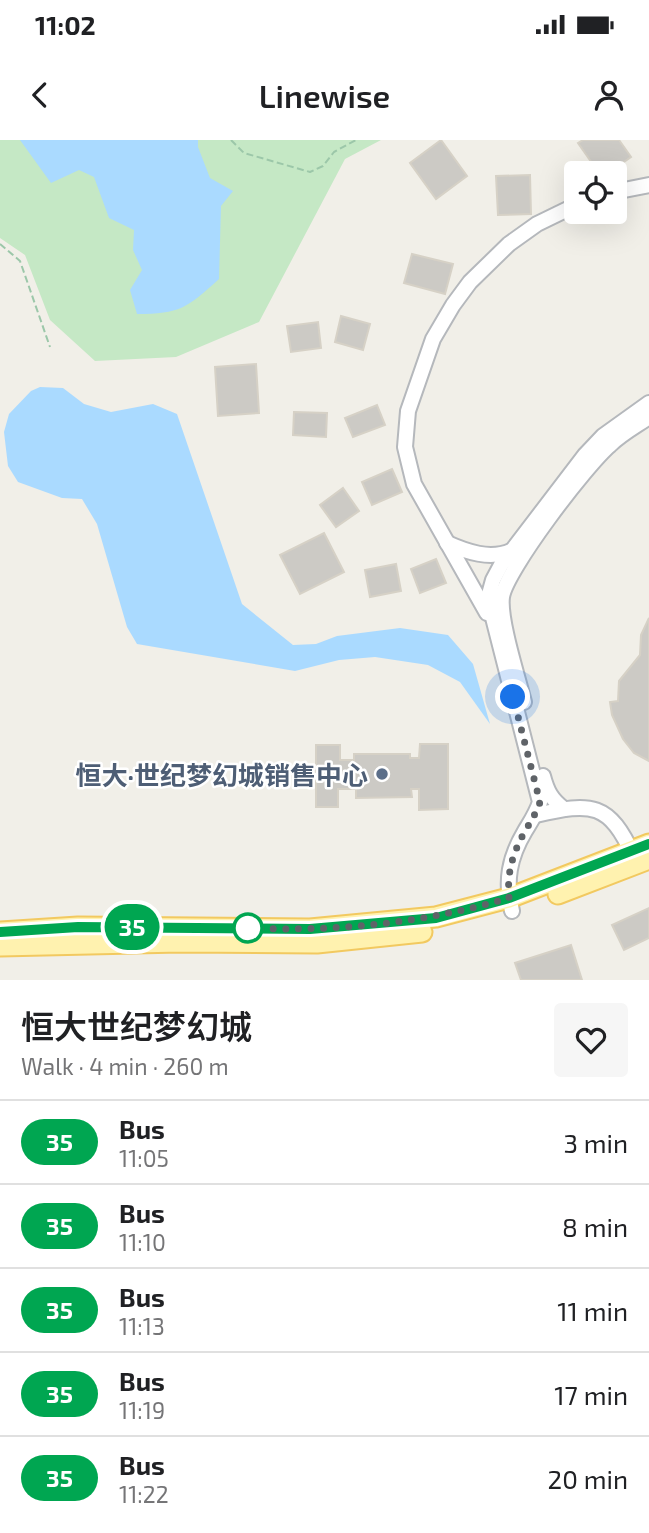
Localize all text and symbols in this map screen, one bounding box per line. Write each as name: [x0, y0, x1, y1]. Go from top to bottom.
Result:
text: 11:02: [35, 9, 96, 40]
icon: back: [21, 76, 59, 114]
text: Linewise: [259, 76, 390, 114]
icon: person: [590, 76, 628, 114]
map controls: [564, 161, 627, 224]
button: locate: [564, 161, 627, 224]
your location: [495, 679, 530, 714]
place label: 恒大·世纪梦幻城销售中心: [75, 759, 368, 790]
marker: 恒大·世纪梦幻城销售中心: [374, 766, 390, 782]
line badge: 35: [100, 904, 164, 950]
text: 35: [119, 912, 145, 941]
unlabelled marker: [233, 913, 263, 943]
button: heart: [554, 1003, 628, 1077]
text: 恒大世纪梦幻城: [21, 1006, 252, 1046]
text: Walk · 4 min · 260 m: [21, 1052, 229, 1080]
text: Bus: [119, 1113, 165, 1144]
text: 35: [46, 1127, 73, 1156]
text: 3 min: [563, 1127, 628, 1158]
text: 11:05: [119, 1144, 169, 1172]
text: Bus: [119, 1197, 165, 1228]
text: 35: [46, 1211, 73, 1240]
text: 8 min: [562, 1211, 628, 1242]
text: 11:10: [119, 1228, 166, 1256]
text: Bus: [119, 1281, 165, 1312]
text: 35: [46, 1295, 73, 1324]
text: 11 min: [557, 1295, 628, 1326]
text: 11:13: [119, 1312, 165, 1340]
text: Bus: [119, 1365, 165, 1396]
text: 35: [46, 1379, 73, 1408]
text: 17 min: [554, 1379, 628, 1410]
text: 11:19: [119, 1396, 165, 1424]
text: Bus: [119, 1449, 165, 1480]
text: 35: [46, 1463, 73, 1492]
text: 20 min: [548, 1463, 628, 1494]
text: 11:22: [119, 1480, 169, 1508]

